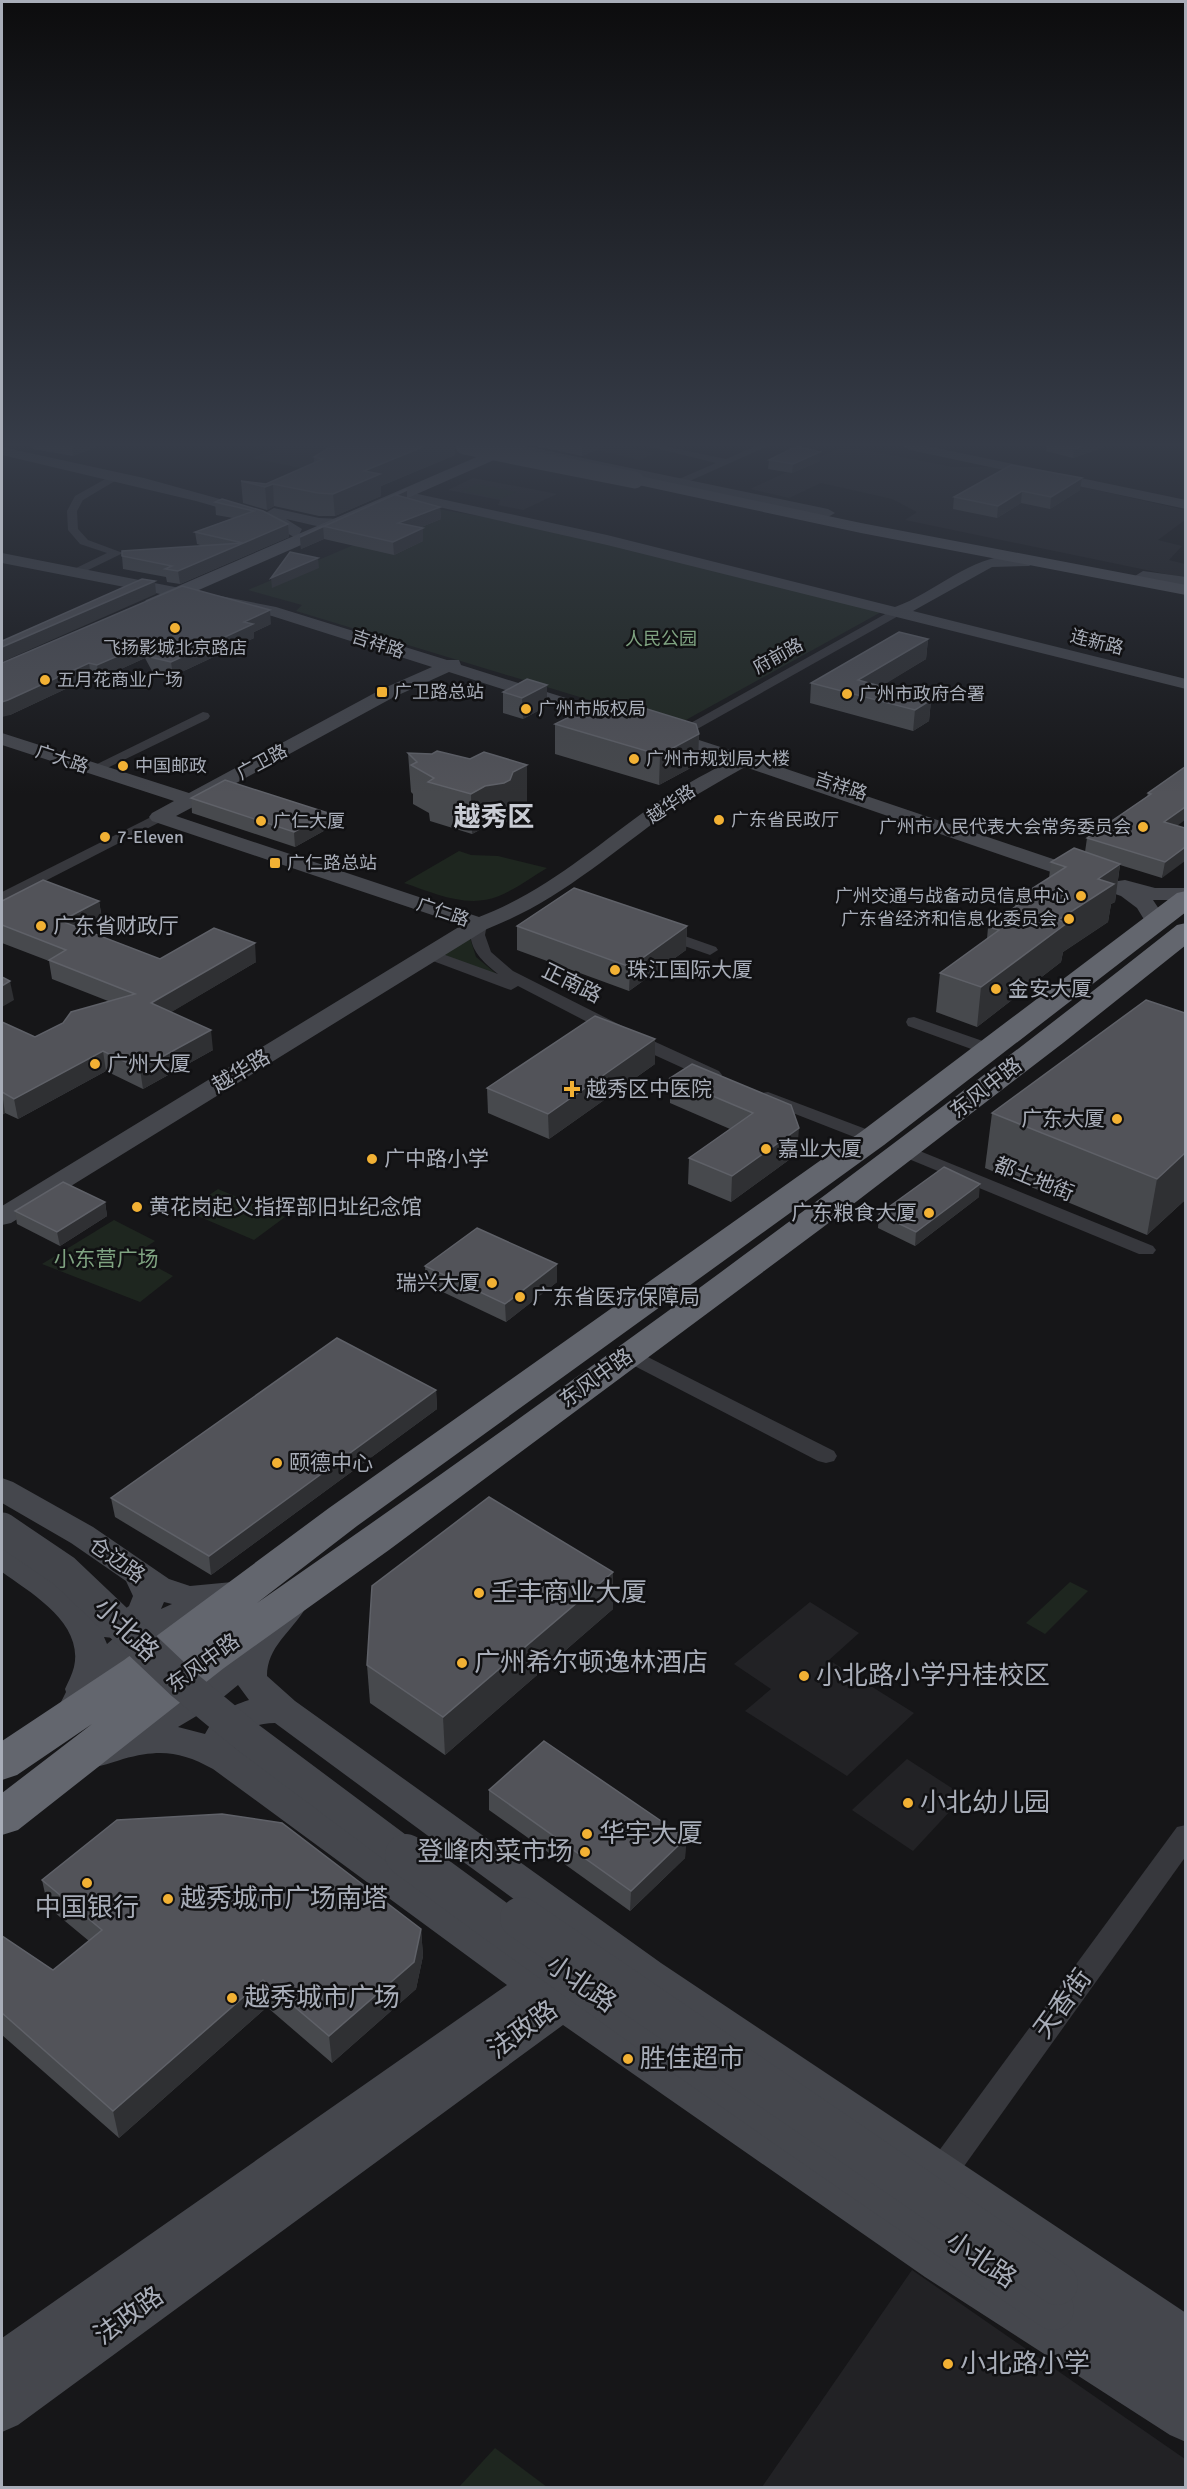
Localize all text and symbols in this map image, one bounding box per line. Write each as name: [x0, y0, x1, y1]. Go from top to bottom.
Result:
marker: 飞扬影城北京路店: [168, 621, 182, 635]
street label: 吉祥路: [349, 625, 407, 663]
street label: 连新路: [1068, 625, 1126, 659]
park label: 人民公园: [625, 628, 697, 650]
street label: 府前路: [749, 633, 807, 679]
place label: 飞扬影城北京路店: [103, 637, 247, 659]
place label: 五月花商业广场: [57, 669, 183, 691]
marker: 五月花商业广场: [38, 673, 52, 687]
place label: 广卫路总站: [394, 681, 484, 703]
place label: 广州市政府合署: [859, 683, 985, 705]
marker: 广卫路总站: [375, 685, 389, 699]
marker: 广州市政府合署: [840, 687, 854, 701]
place label: 广州市版权局: [538, 698, 646, 720]
marker: 广州市版权局: [519, 702, 533, 716]
street label: 广大路: [33, 740, 91, 778]
street label: 广卫路: [233, 740, 291, 784]
place label: 广州市规划局大楼: [646, 748, 790, 770]
marker: 广州市规划局大楼: [627, 752, 641, 766]
place label: 中国邮政: [135, 755, 207, 777]
marker: 中国邮政: [116, 759, 130, 773]
street label: 吉祥路: [812, 767, 870, 805]
street label: 越华路: [642, 780, 700, 828]
district label: 越秀区: [454, 801, 535, 834]
place label: 广东省民政厅: [731, 809, 839, 831]
place label: 广仁大厦: [273, 810, 345, 832]
marker: 广东省民政厅: [712, 813, 726, 827]
marker: 广仁大厦: [254, 814, 268, 828]
place label: 广州市人民代表大会常务委员会: [879, 816, 1131, 838]
marker: 广州市人民代表大会常务委员会: [1136, 820, 1150, 834]
place label: 7-Eleven: [117, 826, 184, 848]
marker: 7-Eleven: [98, 830, 112, 844]
place label: 广仁路总站: [287, 852, 377, 874]
marker: 广仁路总站: [268, 856, 282, 870]
place label: 广州交通与战备动员信息中心: [835, 885, 1069, 907]
marker: 广州交通与战备动员信息中心: [1074, 889, 1088, 903]
street label: 广仁路: [414, 893, 472, 931]
place label: 广东省经济和信息化委员会: [841, 908, 1057, 930]
marker: 广东省经济和信息化委员会: [1062, 912, 1076, 926]
place label: 广东省财政厅: [53, 913, 179, 939]
marker: 广东省财政厅: [34, 919, 48, 933]
place label: 珠江国际大厦: [627, 957, 753, 983]
street label: 正南路: [538, 958, 606, 1008]
marker: 珠江国际大厦: [608, 963, 622, 977]
place label: 金安大厦: [1008, 976, 1092, 1002]
marker: 金安大厦: [989, 982, 1003, 996]
street label: 越华路: [207, 1044, 275, 1098]
place label: 广州大厦: [107, 1051, 191, 1077]
street label: 东风中路: [945, 1052, 1027, 1124]
marker: 广州大厦: [88, 1057, 102, 1071]
place label: 越秀区中医院: [586, 1076, 712, 1102]
marker: 越秀区中医院: [563, 1080, 581, 1098]
place label: 广东大厦: [1021, 1106, 1105, 1132]
marker: 广东大厦: [1110, 1112, 1124, 1126]
place label: 嘉业大厦: [778, 1136, 862, 1162]
marker: 嘉业大厦: [759, 1142, 773, 1156]
place label: 广中路小学: [384, 1146, 489, 1172]
street label: 都土地街: [990, 1151, 1078, 1207]
marker: 广中路小学: [365, 1152, 379, 1166]
place label: 黄花岗起义指挥部旧址纪念馆: [149, 1194, 422, 1220]
marker: 黄花岗起义指挥部旧址纪念馆: [130, 1200, 144, 1214]
place label: 广东粮食大厦: [791, 1200, 917, 1226]
marker: 广东粮食大厦: [922, 1206, 936, 1220]
park label: 小东营广场: [54, 1246, 159, 1272]
place label: 瑞兴大厦: [396, 1270, 480, 1296]
marker: 瑞兴大厦: [485, 1276, 499, 1290]
place label: 广东省医疗保障局: [532, 1284, 700, 1310]
marker: 广东省医疗保障局: [513, 1290, 527, 1304]
street label: 东风中路: [554, 1343, 638, 1413]
place label: 颐德中心: [289, 1450, 373, 1476]
marker: 颐德中心: [270, 1456, 284, 1470]
street label: 仓边路: [84, 1531, 150, 1589]
place label: 壬丰商业大厦: [491, 1577, 647, 1609]
marker: 壬丰商业大厦: [472, 1586, 486, 1600]
street label: 小北路: [87, 1591, 165, 1669]
street label: 东风中路: [161, 1628, 245, 1698]
place label: 广州希尔顿逸林酒店: [474, 1647, 708, 1679]
marker: 广州希尔顿逸林酒店: [455, 1656, 469, 1670]
place label: 小北路小学丹桂校区: [816, 1660, 1050, 1692]
marker: 小北路小学丹桂校区: [797, 1669, 811, 1683]
place label: 小北幼儿园: [920, 1787, 1050, 1819]
marker: 小北幼儿园: [901, 1796, 915, 1810]
place label: 华宇大厦: [599, 1818, 703, 1850]
marker: 华宇大厦: [580, 1827, 594, 1841]
place label: 登峰肉菜市场: [417, 1836, 573, 1868]
marker: 登峰肉菜市场: [578, 1845, 592, 1859]
marker: 中国银行: [80, 1876, 94, 1890]
place label: 越秀城市广场南塔: [180, 1883, 388, 1915]
place label: 中国银行: [35, 1892, 139, 1924]
marker: 越秀城市广场南塔: [161, 1892, 175, 1906]
street label: 小北路: [540, 1949, 622, 2019]
street label: 天香街: [1027, 1963, 1099, 2045]
place label: 越秀城市广场: [244, 1982, 400, 2014]
marker: 越秀城市广场: [225, 1991, 239, 2005]
street label: 法政路: [482, 1994, 564, 2066]
place label: 胜佳超市: [640, 2043, 744, 2075]
marker: 胜佳超市: [621, 2052, 635, 2066]
street label: 小北路: [940, 2225, 1022, 2295]
street label: 法政路: [88, 2280, 170, 2352]
place label: 小北路小学: [960, 2348, 1090, 2380]
marker: 小北路小学: [941, 2357, 955, 2371]

